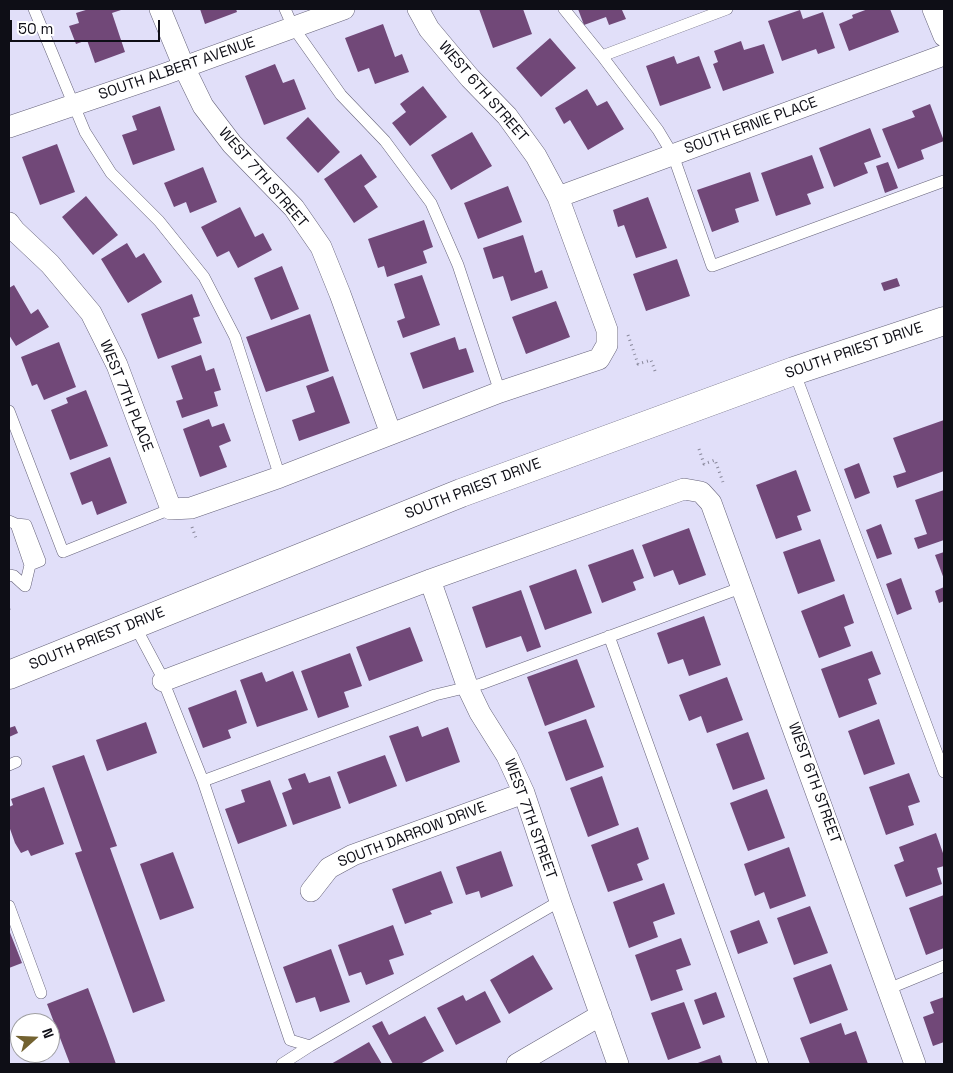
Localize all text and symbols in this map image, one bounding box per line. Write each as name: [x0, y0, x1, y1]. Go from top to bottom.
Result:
scale bar: [12, 10, 162, 42]
text: 50 m: [18, 19, 53, 38]
street label: SOUTH ALBERT AVENUE: [96, 34, 258, 104]
street label: WEST 6TH STREET: [434, 38, 532, 146]
street label: SOUTH ERNIE PLACE: [682, 94, 820, 158]
street label: WEST 7TH STREET: [215, 124, 311, 232]
street label: SOUTH PRIEST DRIVE: [783, 319, 925, 383]
street label: WEST 7TH PLACE: [95, 338, 157, 454]
street label: SOUTH PRIEST DRIVE: [402, 455, 544, 523]
street label: SOUTH PRIEST DRIVE: [27, 604, 167, 674]
street label: WEST 6TH STREET: [784, 720, 844, 846]
street label: WEST 7TH STREET: [500, 756, 560, 882]
street label: SOUTH DARROW DRIVE: [335, 798, 489, 872]
north arrow: [10, 1013, 60, 1063]
text: N: [38, 1026, 58, 1041]

